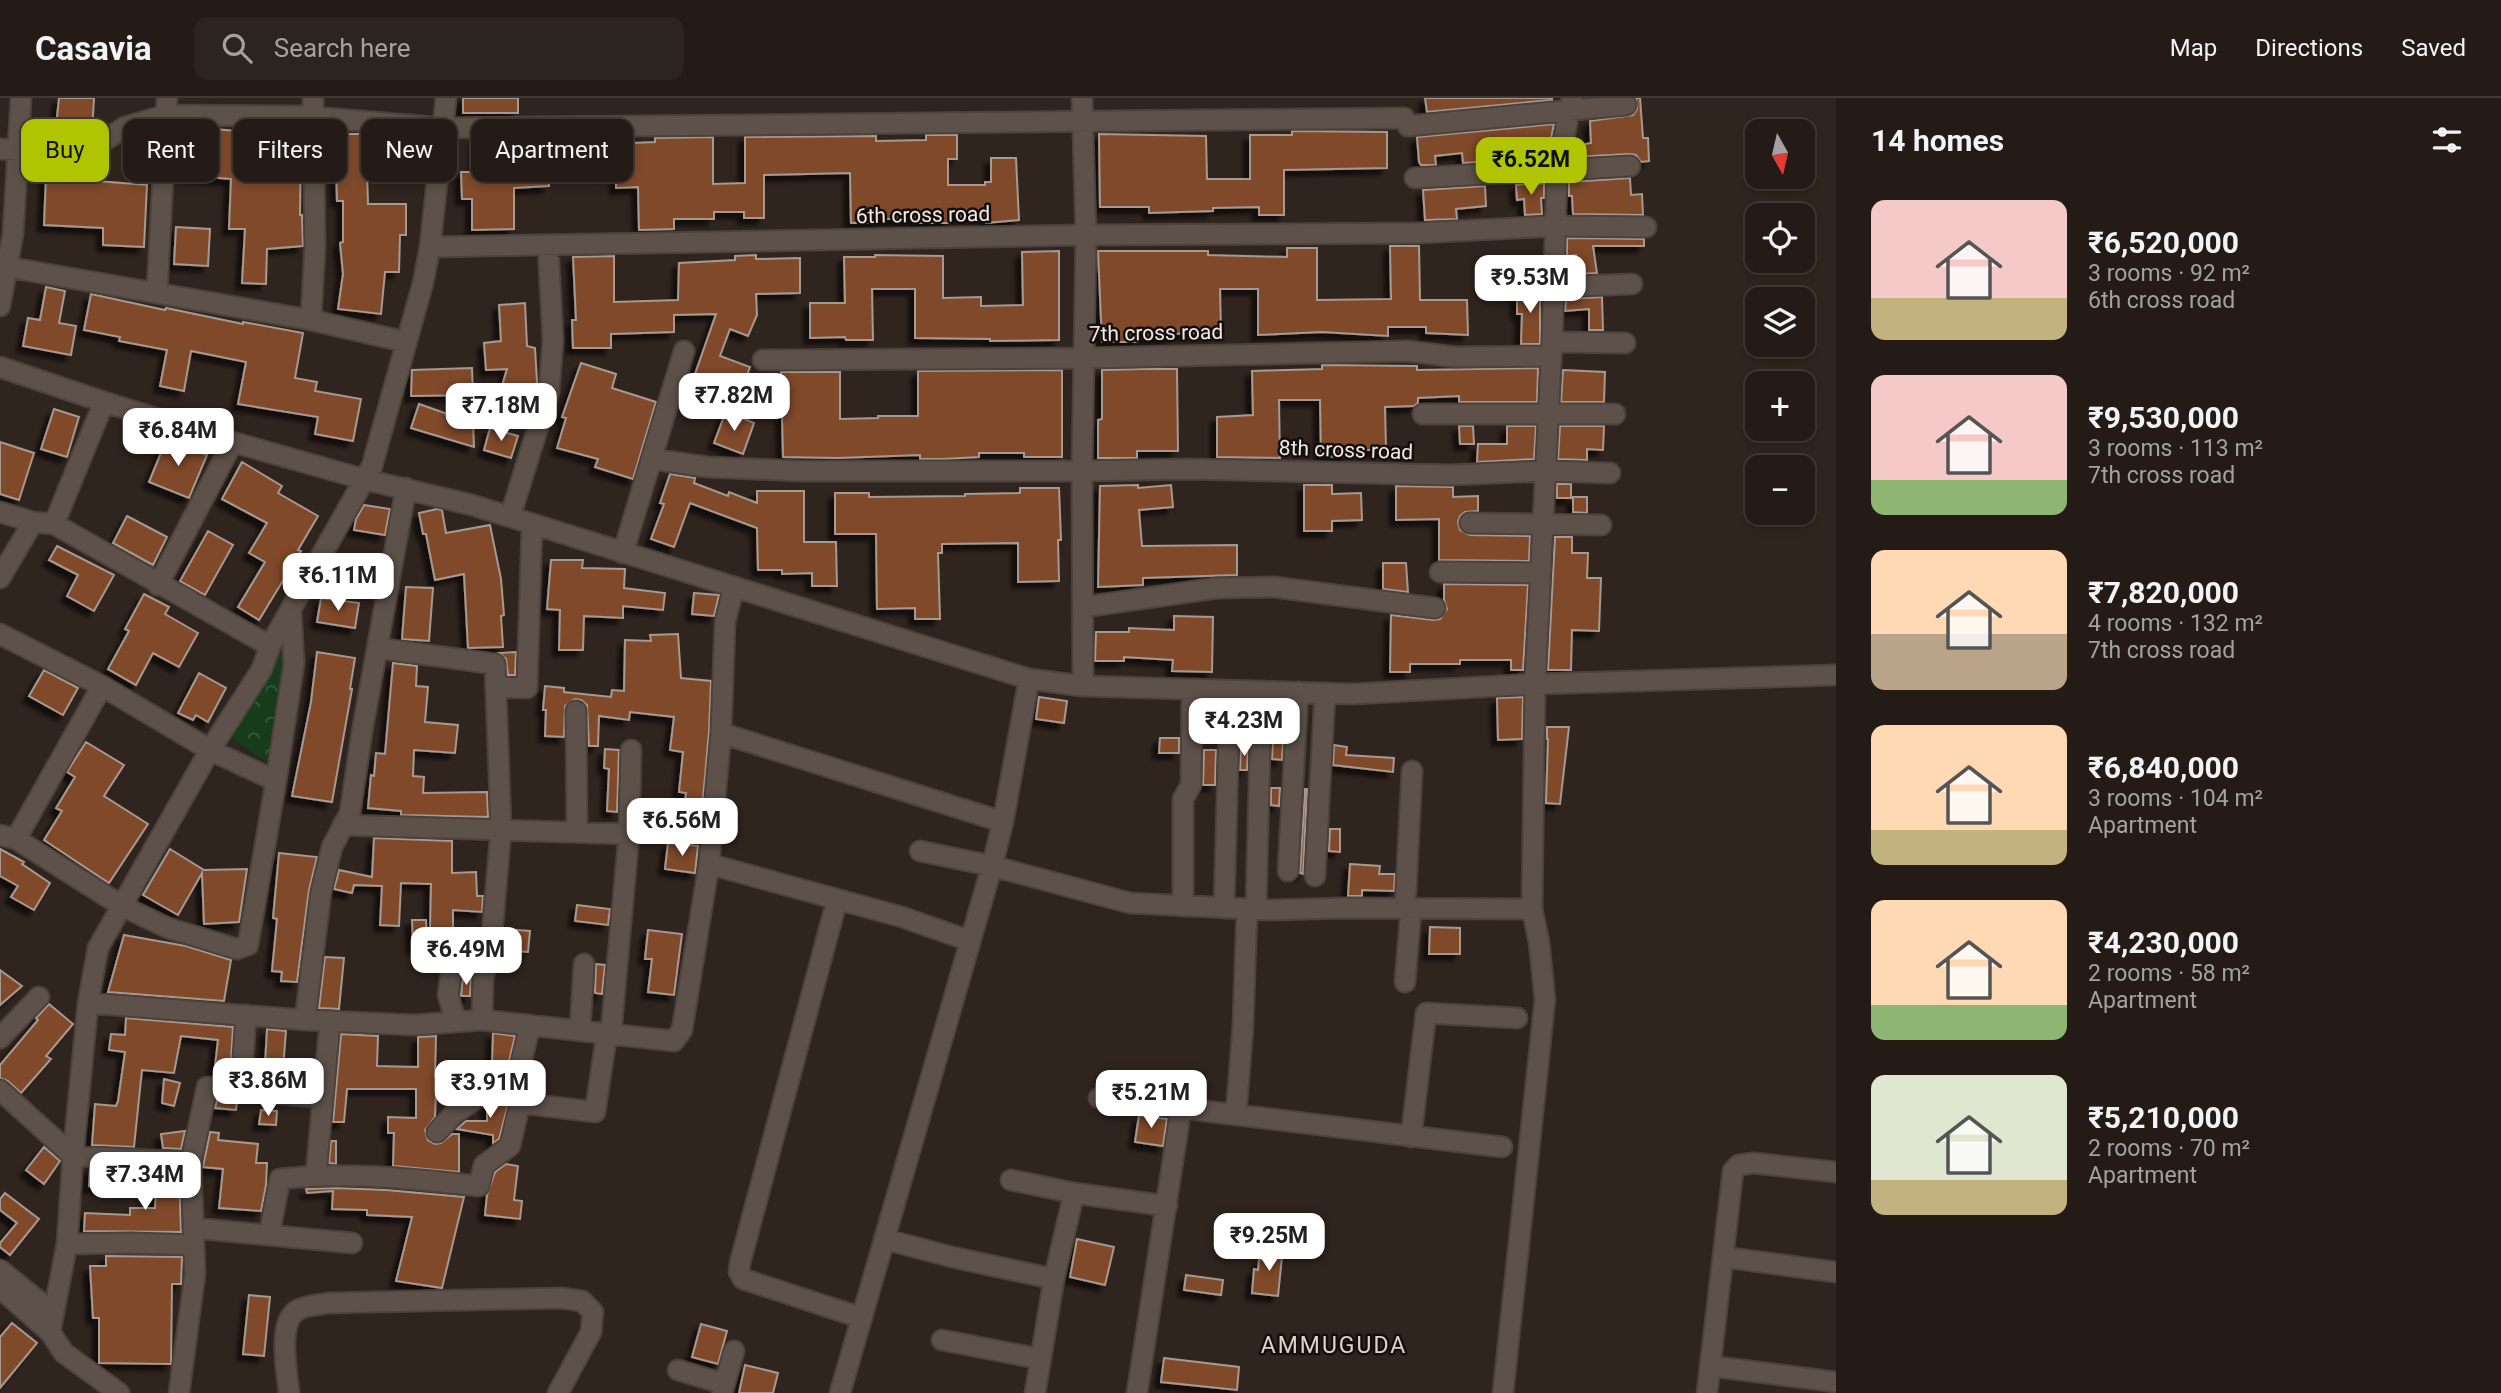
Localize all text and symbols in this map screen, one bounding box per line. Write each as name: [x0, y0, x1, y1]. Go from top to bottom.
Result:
search box: [194, 17, 684, 80]
text: Casavia: [35, 29, 152, 68]
icon: search: [218, 29, 256, 67]
text: Search here: [274, 33, 411, 63]
text: Map: [2170, 34, 2217, 62]
text: Directions: [2255, 34, 2363, 62]
text: Saved: [2401, 34, 2466, 62]
chip: Buy: [21, 119, 109, 182]
chip: Rent: [123, 119, 219, 182]
chip: Filters: [233, 119, 347, 182]
chip: New: [361, 119, 457, 182]
chip: Apartment: [471, 119, 633, 182]
north arrow: [1745, 119, 1815, 189]
map controls: [1745, 119, 1815, 525]
icon: filters: [2428, 121, 2466, 159]
text: 14 homes: [1871, 123, 2004, 158]
pin: ₹6.52M: [1474, 138, 1588, 197]
text: ₹6.52M: [1492, 146, 1570, 173]
street label: 6th cross road: [856, 202, 990, 228]
button: locate: [1745, 203, 1815, 273]
text: ₹6,520,000: [2088, 225, 2239, 260]
icon: home: [1927, 228, 2011, 312]
pin: ₹9.53M: [1473, 256, 1587, 315]
text: 3 rooms · 92 m²: [2088, 260, 2250, 287]
text: ₹9.53M: [1491, 264, 1569, 291]
button: layers: [1745, 287, 1815, 357]
text: 6th cross road: [2088, 287, 2235, 314]
street label: 7th cross road: [1089, 320, 1223, 346]
button: +: [1745, 371, 1815, 441]
pin: ₹7.82M: [677, 374, 791, 433]
text: ₹7.82M: [695, 382, 773, 409]
pin: ₹7.18M: [444, 384, 558, 443]
text: ₹7.18M: [462, 392, 540, 419]
text: ₹9,530,000: [2088, 400, 2239, 435]
icon: home: [1927, 403, 2011, 487]
pin: ₹6.84M: [121, 408, 235, 468]
text: ₹6.84M: [139, 417, 217, 444]
text: 3 rooms · 113 m²: [2088, 435, 2263, 462]
street label: 8th cross road: [1278, 436, 1414, 464]
button: −: [1745, 455, 1815, 525]
text: 7th cross road: [2088, 462, 2235, 489]
pin: ₹6.11M: [281, 554, 395, 613]
text: ₹6.11M: [299, 562, 377, 589]
text: ₹7,820,000: [2088, 575, 2239, 610]
icon: home: [1927, 578, 2011, 662]
text: 4 rooms · 132 m²: [2088, 610, 2263, 637]
text: 7th cross road: [2088, 637, 2235, 664]
pin: ₹4.23M: [1187, 698, 1301, 758]
text: ₹4.23M: [1205, 707, 1283, 734]
text: ₹6,840,000: [2088, 750, 2239, 785]
icon: home: [1927, 753, 2011, 837]
text: 3 rooms · 104 m²: [2088, 785, 2263, 812]
pin: ₹6.56M: [625, 798, 739, 858]
text: ₹6.56M: [643, 807, 721, 834]
text: Apartment: [2088, 812, 2197, 839]
text: ₹4,230,000: [2088, 925, 2239, 960]
pin: ₹6.49M: [409, 928, 523, 987]
icon: home: [1927, 928, 2011, 1012]
text: ₹6.49M: [427, 936, 505, 963]
text: 2 rooms · 58 m²: [2088, 960, 2250, 987]
text: Apartment: [2088, 987, 2197, 1014]
pin: ₹3.86M: [211, 1058, 325, 1118]
pin: ₹3.91M: [433, 1060, 547, 1120]
text: ₹3.86M: [229, 1067, 307, 1094]
text: ₹3.91M: [451, 1069, 529, 1096]
pin: ₹5.21M: [1094, 1070, 1208, 1130]
text: ₹5.21M: [1112, 1079, 1190, 1106]
text: ₹5,210,000: [2088, 1100, 2239, 1135]
icon: home: [1927, 1103, 2011, 1187]
text: 2 rooms · 70 m²: [2088, 1135, 2250, 1162]
pin: ₹7.34M: [88, 1152, 202, 1212]
text: ₹7.34M: [106, 1161, 184, 1188]
text: Apartment: [2088, 1162, 2197, 1189]
pin: ₹9.25M: [1212, 1214, 1326, 1273]
text: ₹9.25M: [1230, 1222, 1308, 1249]
district label: AMMUGUDA: [1261, 1332, 1407, 1359]

